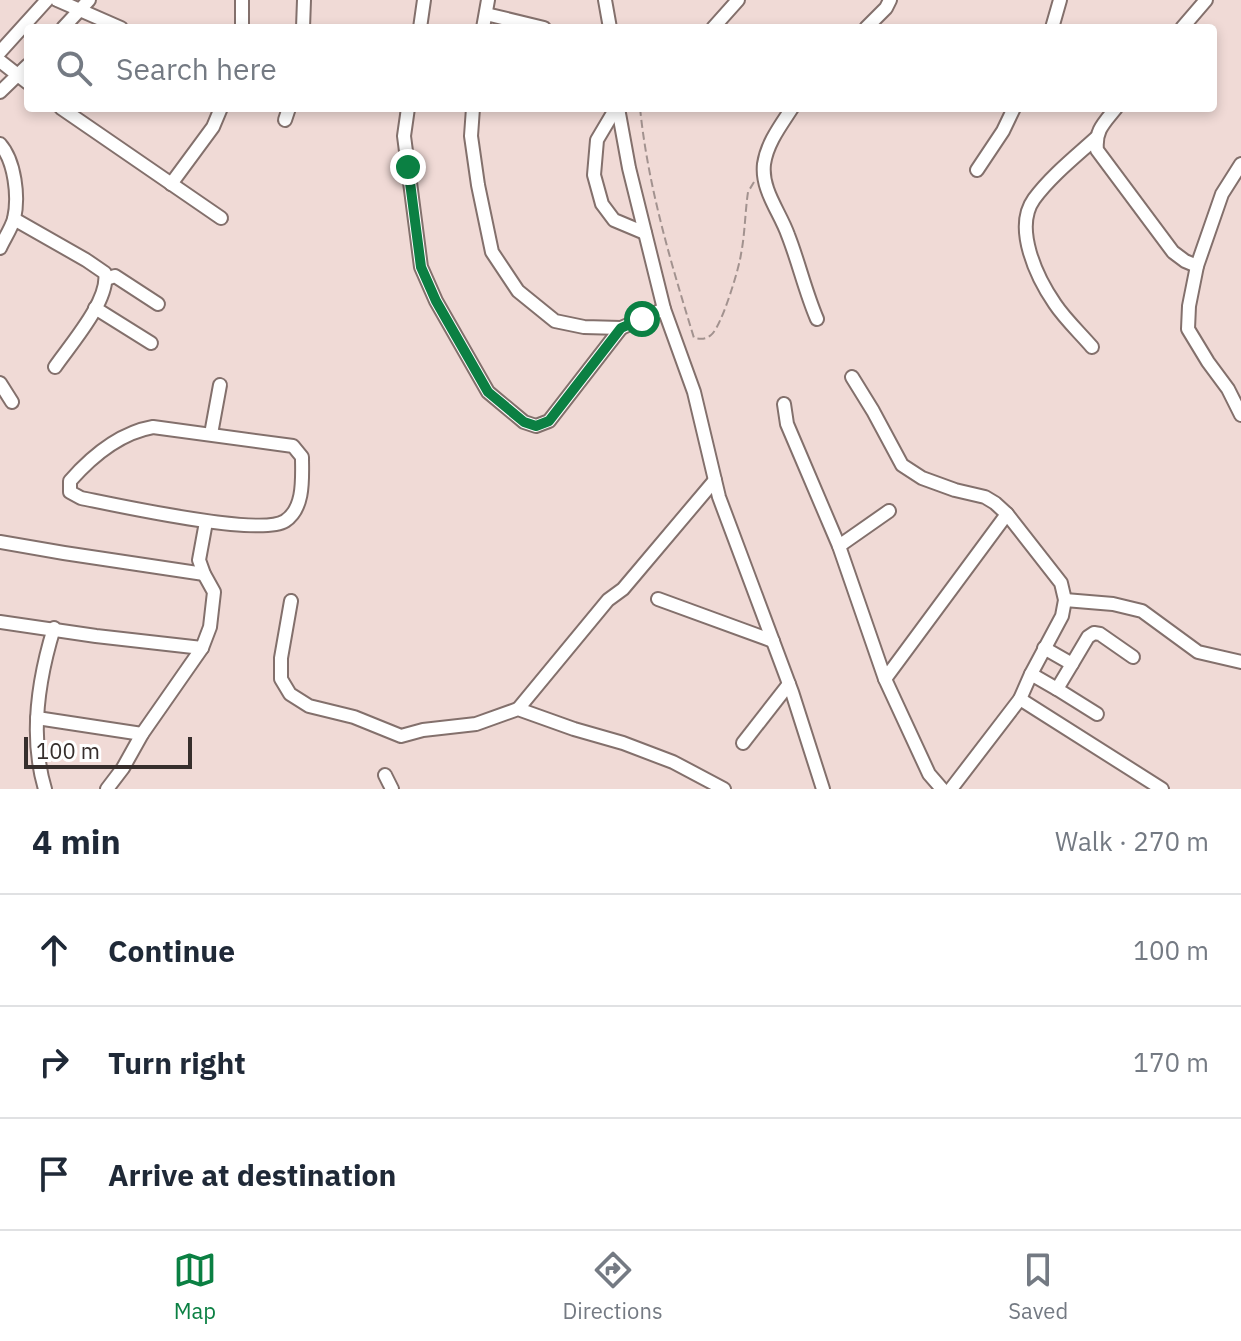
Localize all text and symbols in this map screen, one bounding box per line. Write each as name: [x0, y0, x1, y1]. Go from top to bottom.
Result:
search box: [24, 24, 1217, 112]
icon: search: [52, 46, 96, 90]
text: Search here: [116, 49, 277, 88]
route end: [390, 149, 426, 185]
route start: [624, 301, 660, 337]
scale bar: [24, 733, 192, 769]
text: 100 m: [36, 736, 100, 765]
text: 4 min: [32, 819, 121, 863]
text: Walk · 270 m: [1055, 824, 1209, 858]
icon: ahead: [32, 928, 76, 972]
text: Continue: [108, 931, 235, 970]
text: 100 m: [1133, 933, 1209, 967]
icon: right: [32, 1040, 76, 1084]
text: Turn right: [108, 1043, 246, 1082]
text: 170 m: [1133, 1045, 1209, 1079]
icon: arrive: [32, 1152, 76, 1196]
text: Arrive at destination: [108, 1155, 396, 1194]
tab: Map: [173, 1248, 217, 1325]
tab: Directions: [563, 1248, 663, 1325]
tab: Saved: [1008, 1248, 1068, 1325]

